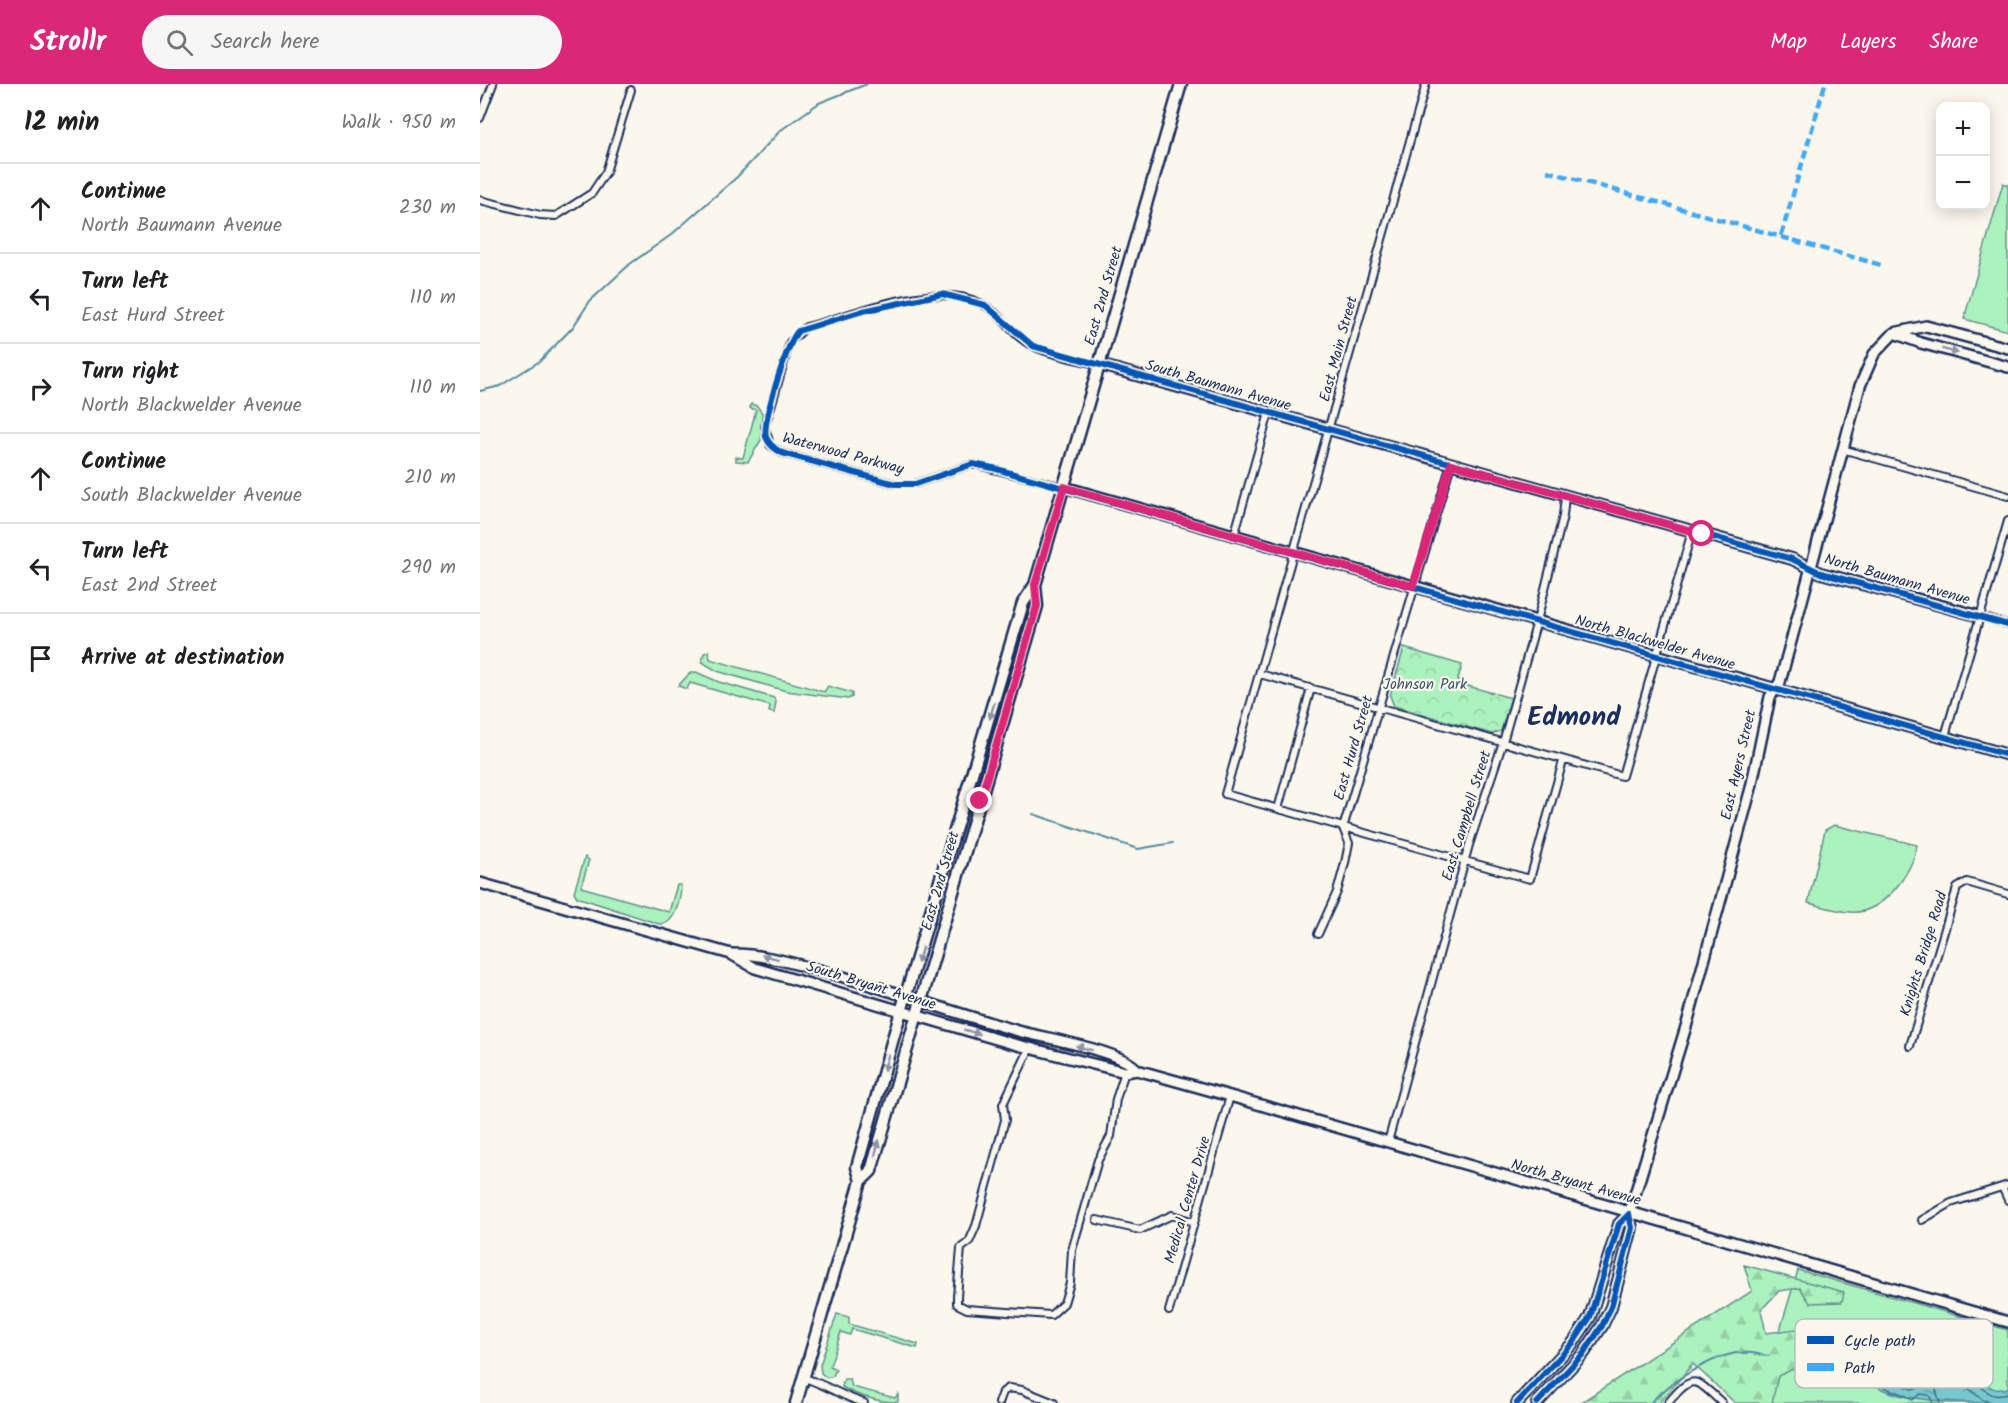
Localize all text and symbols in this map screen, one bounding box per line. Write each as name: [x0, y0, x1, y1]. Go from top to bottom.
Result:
search box: [142, 15, 562, 69]
text: Strollr: [30, 20, 106, 65]
text: Search here: [211, 25, 320, 60]
icon: search: [163, 26, 196, 59]
text: Map: [1770, 26, 1807, 59]
text: Layers: [1840, 26, 1896, 59]
text: Share: [1929, 26, 1978, 59]
text: 12 min: [24, 102, 99, 144]
map controls: [1936, 102, 1990, 210]
button: +: [1936, 102, 1990, 156]
text: Walk · 950 m: [341, 107, 456, 139]
button: −: [1936, 156, 1990, 210]
text: Continue: [81, 175, 166, 210]
icon: ahead: [24, 192, 57, 225]
text: 230 m: [399, 192, 456, 224]
text: North Baumann Avenue: [81, 210, 282, 242]
street label: East 2nd Street: [1078, 243, 1130, 348]
text: Turn left: [81, 265, 168, 300]
icon: left: [24, 282, 57, 315]
text: 110 m: [410, 282, 456, 314]
street label: East Main Street: [1313, 293, 1365, 405]
text: East Hurd Street: [81, 300, 225, 332]
one-way arrow: [1941, 347, 1959, 356]
street label: South Baumann Avenue: [1142, 354, 1294, 418]
text: Turn right: [81, 355, 179, 390]
icon: right: [24, 372, 57, 405]
text: 110 m: [410, 372, 456, 404]
text: North Blackwelder Avenue: [81, 390, 302, 422]
street label: Waterwood Parkway: [780, 426, 907, 482]
text: Continue: [81, 445, 166, 480]
icon: ahead: [24, 462, 57, 495]
text: 210 m: [404, 462, 456, 494]
text: South Blackwelder Avenue: [81, 480, 302, 512]
route start: [1688, 520, 1714, 546]
text: Turn left: [81, 535, 168, 570]
street label: North Baumann Avenue: [1821, 548, 1973, 612]
icon: left: [24, 552, 57, 585]
text: 290 m: [401, 552, 456, 584]
text: East 2nd Street: [81, 570, 217, 602]
street label: North Blackwelder Avenue: [1572, 609, 1738, 677]
text: Arrive at destination: [81, 641, 284, 676]
icon: arrive: [24, 642, 57, 675]
park label: Johnson Park: [1383, 673, 1468, 697]
street label: East Hurd Street: [1328, 693, 1380, 803]
district label: Edmond: [1527, 696, 1621, 739]
one-way arrow: [987, 702, 997, 720]
street label: East Ayers Street: [1715, 707, 1763, 822]
street label: East Campbell Street: [1436, 748, 1498, 884]
route end: [966, 787, 992, 813]
street label: East 2nd Street: [915, 828, 967, 933]
street label: Knights Bridge Road: [1894, 888, 1955, 1019]
one-way arrow: [915, 946, 924, 964]
one-way arrow: [761, 952, 779, 962]
street label: South Bryant Avenue: [803, 955, 939, 1017]
one-way arrow: [963, 1028, 981, 1037]
one-way arrow: [1075, 1043, 1093, 1052]
one-way arrow: [881, 1054, 890, 1072]
street label: Medical Center Drive: [1158, 1133, 1218, 1267]
one-way arrow: [873, 1139, 883, 1157]
street label: North Bryant Avenue: [1508, 1153, 1644, 1213]
legend: [1795, 1319, 1993, 1388]
text: Cycle path: [1844, 1329, 1916, 1354]
text: Path: [1844, 1356, 1875, 1381]

